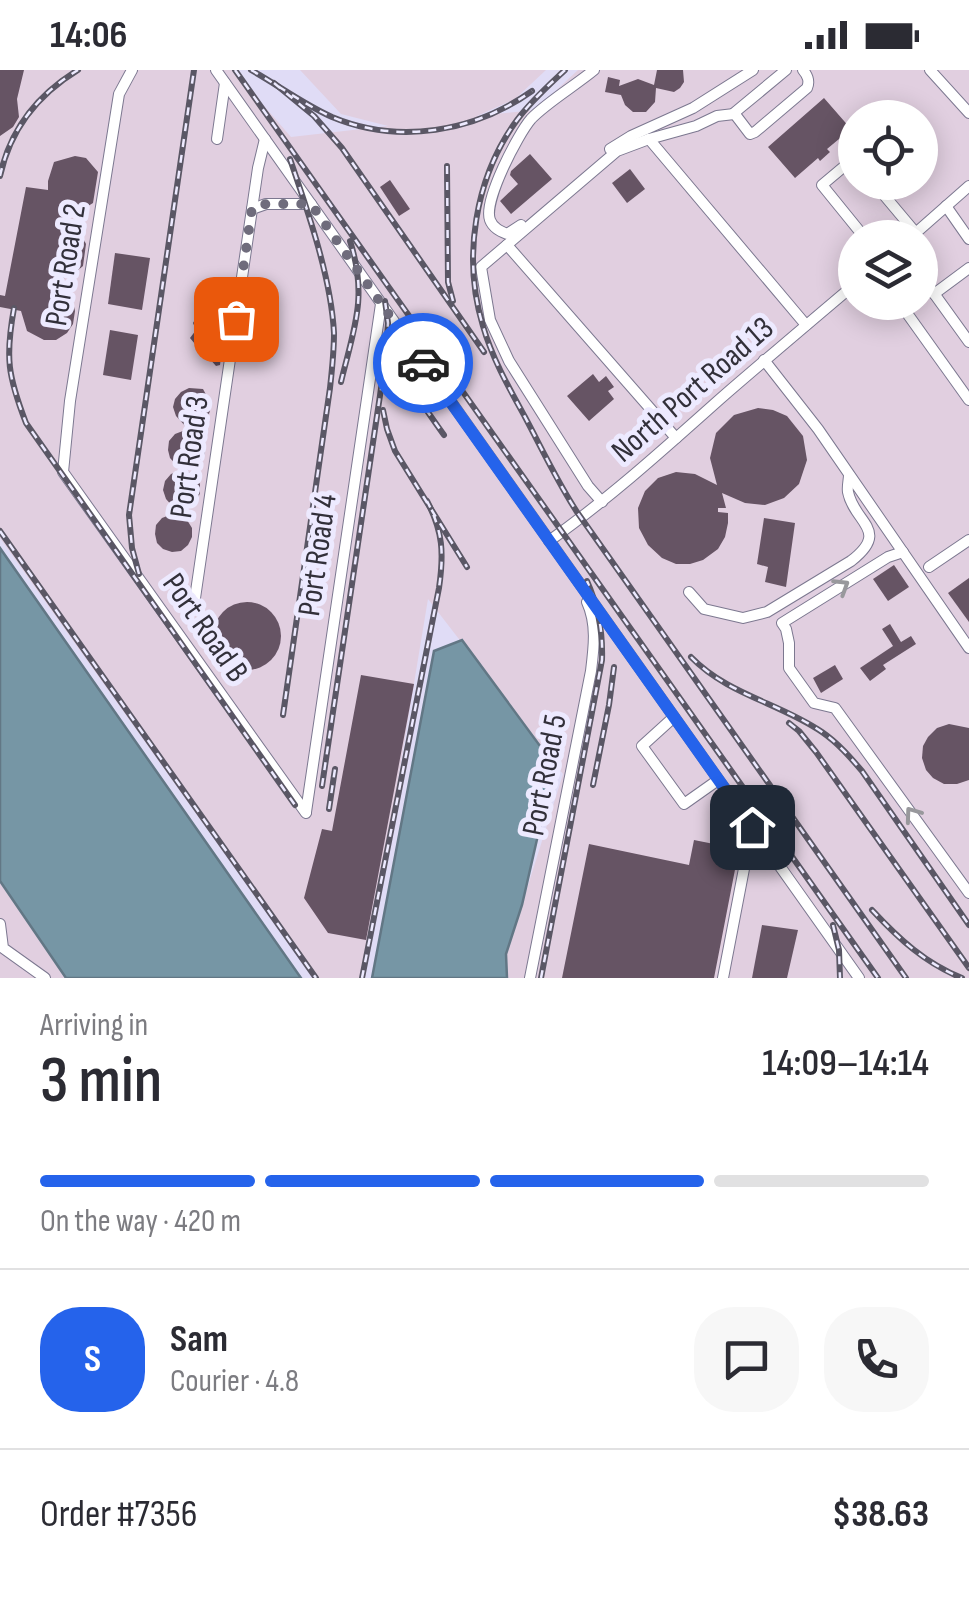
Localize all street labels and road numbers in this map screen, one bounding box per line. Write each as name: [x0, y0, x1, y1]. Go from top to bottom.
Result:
street label: Port Road 2: [37, 201, 95, 329]
street label: North Port Road 13: [604, 309, 782, 471]
street label: Port Road 3: [162, 393, 218, 521]
street label: Port Road 4: [290, 491, 346, 619]
street label: Port Road B: [154, 566, 256, 690]
street label: Port Road 5: [514, 711, 576, 839]

